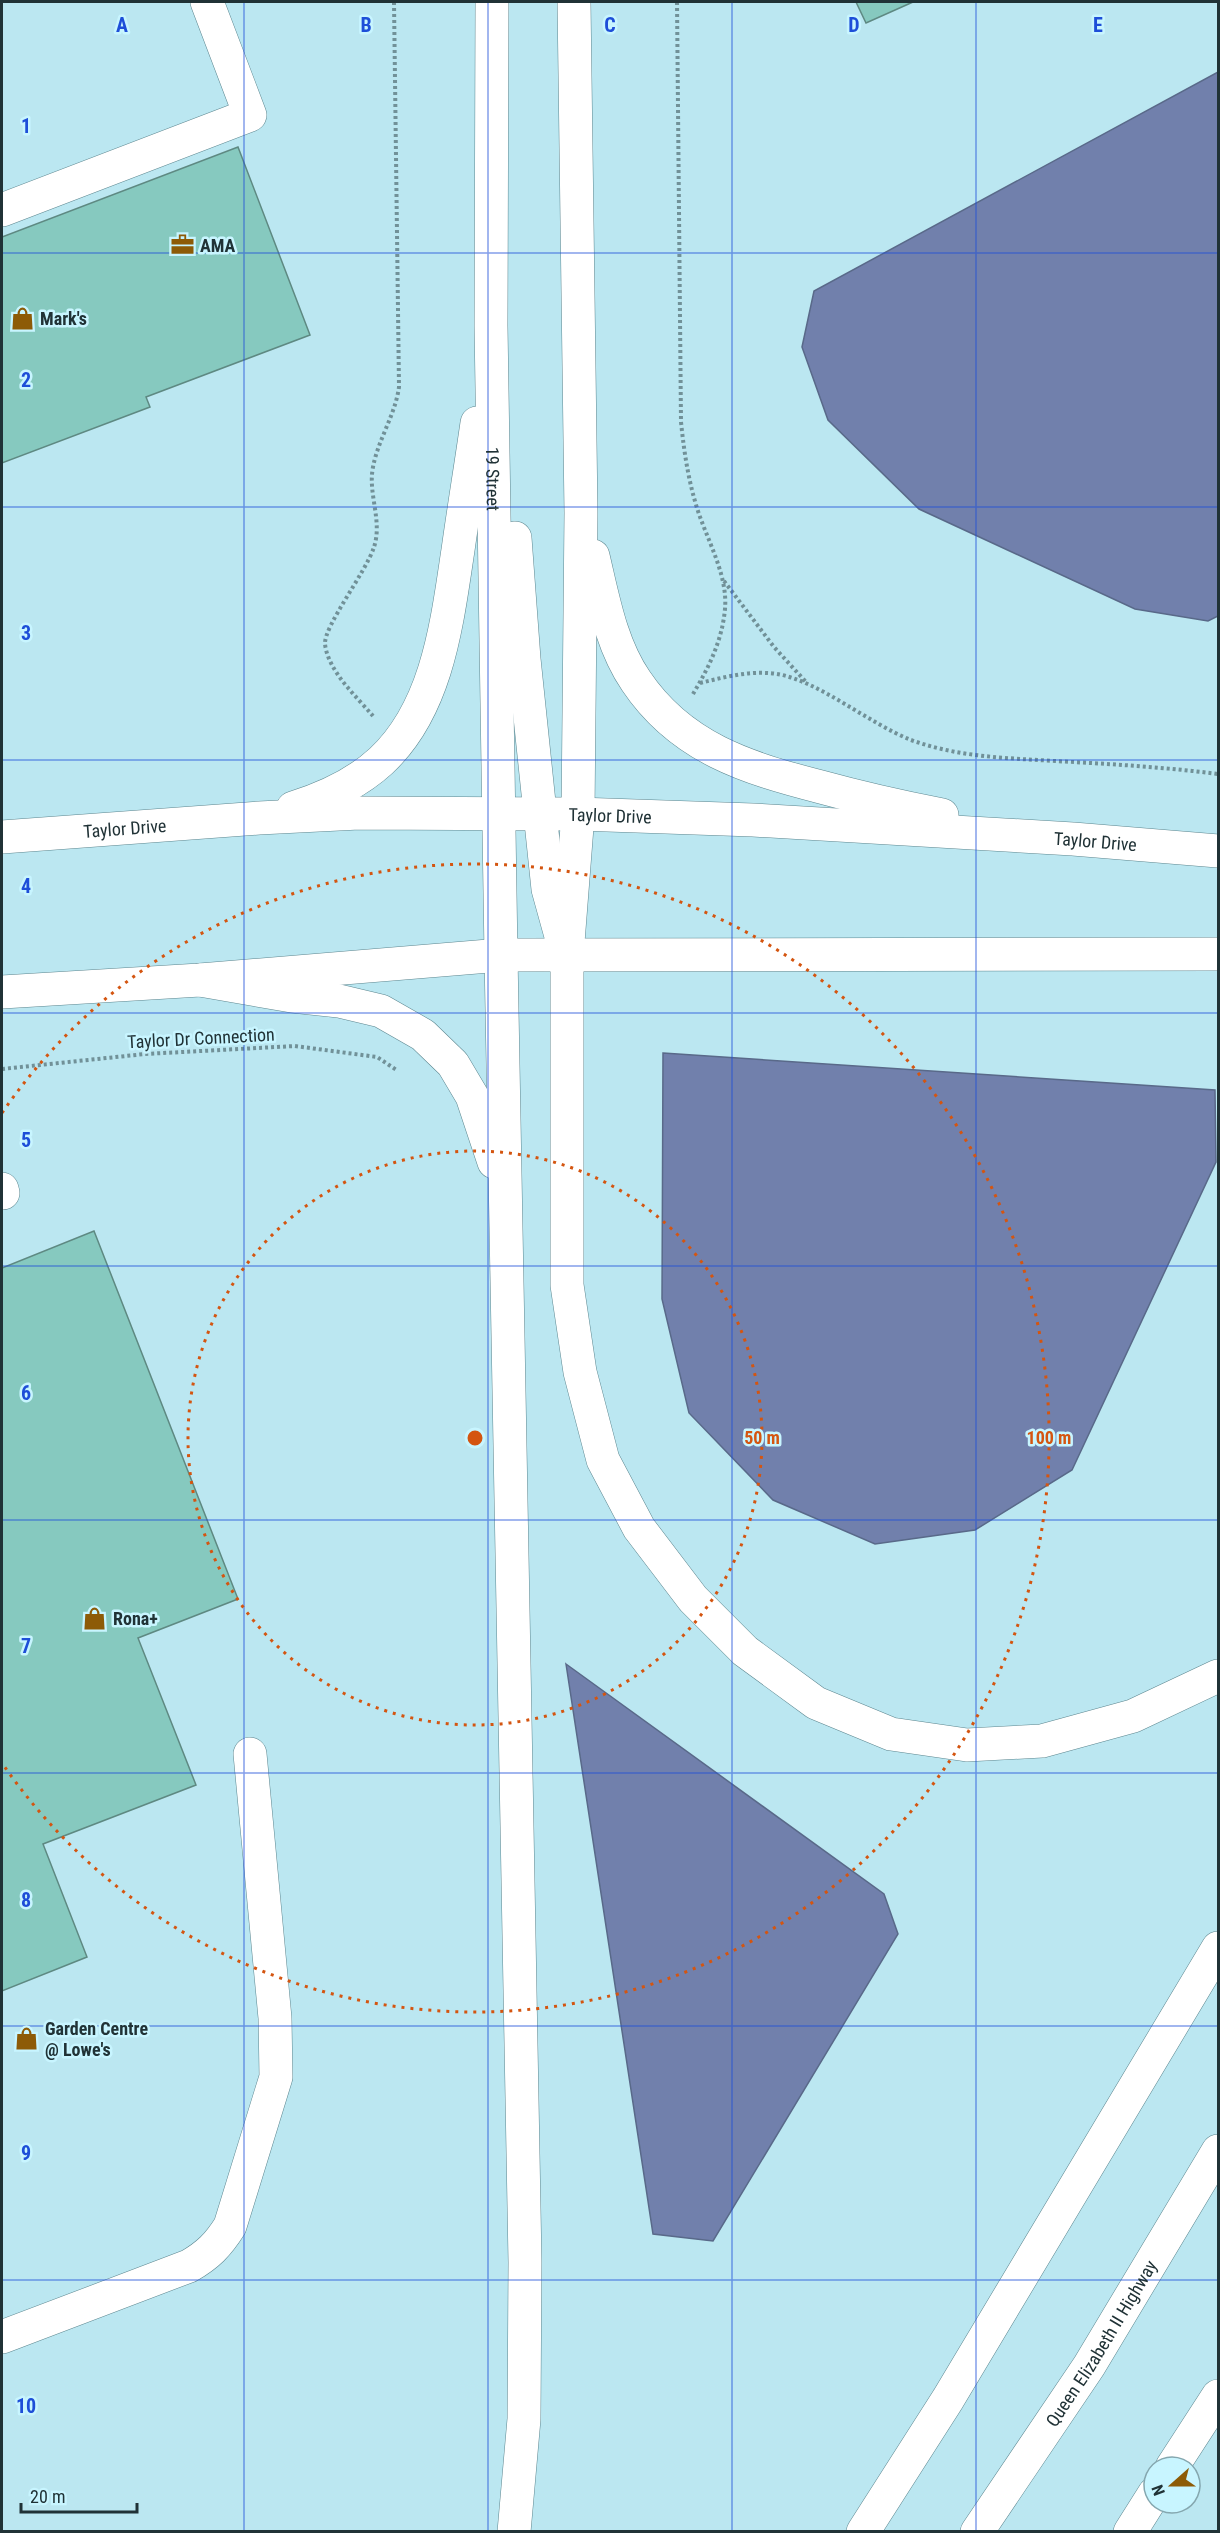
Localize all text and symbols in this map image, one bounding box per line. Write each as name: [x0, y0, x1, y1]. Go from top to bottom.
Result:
text: A: [116, 13, 128, 37]
text: B: [360, 13, 372, 37]
text: C: [604, 13, 616, 37]
text: D: [848, 13, 860, 37]
text: E: [1093, 13, 1103, 37]
text: 1: [21, 114, 31, 138]
office icon: AMA: [169, 232, 195, 258]
place label: AMA: [200, 235, 236, 256]
shop icon: Mark's: [9, 305, 35, 331]
place label: Mark's: [40, 308, 87, 329]
text: 2: [21, 368, 31, 392]
street label: 19 Street: [482, 447, 504, 511]
text: 3: [21, 621, 31, 645]
street label: Taylor Drive: [569, 803, 652, 827]
street label: Taylor Drive: [82, 814, 167, 841]
street label: Taylor Drive: [1053, 827, 1138, 855]
text: 4: [21, 874, 31, 898]
street label: Taylor Dr Connection: [127, 1024, 275, 1052]
text: 5: [21, 1128, 31, 1152]
text: 6: [21, 1381, 31, 1405]
text: 50 m: [744, 1427, 780, 1448]
text: 100 m: [1027, 1427, 1071, 1448]
centre of rings: [465, 1428, 485, 1448]
shop icon: Rona+: [82, 1605, 108, 1631]
place label: Rona+: [113, 1608, 158, 1629]
text: 7: [21, 1634, 31, 1658]
text: 8: [21, 1888, 31, 1912]
place label: Garden Centre @ Lowe's: [45, 2018, 148, 2060]
shop icon: Garden Centre @ Lowe's: [14, 2025, 40, 2051]
text: 9: [21, 2141, 31, 2165]
street label: Queen Elizabeth II Highway: [1041, 2256, 1161, 2430]
text: 10: [16, 2394, 36, 2418]
north arrow: [1142, 2455, 1202, 2515]
scale bar: [21, 2476, 136, 2514]
text: N: [1148, 2482, 1169, 2498]
text: 20 m: [30, 2486, 65, 2507]

